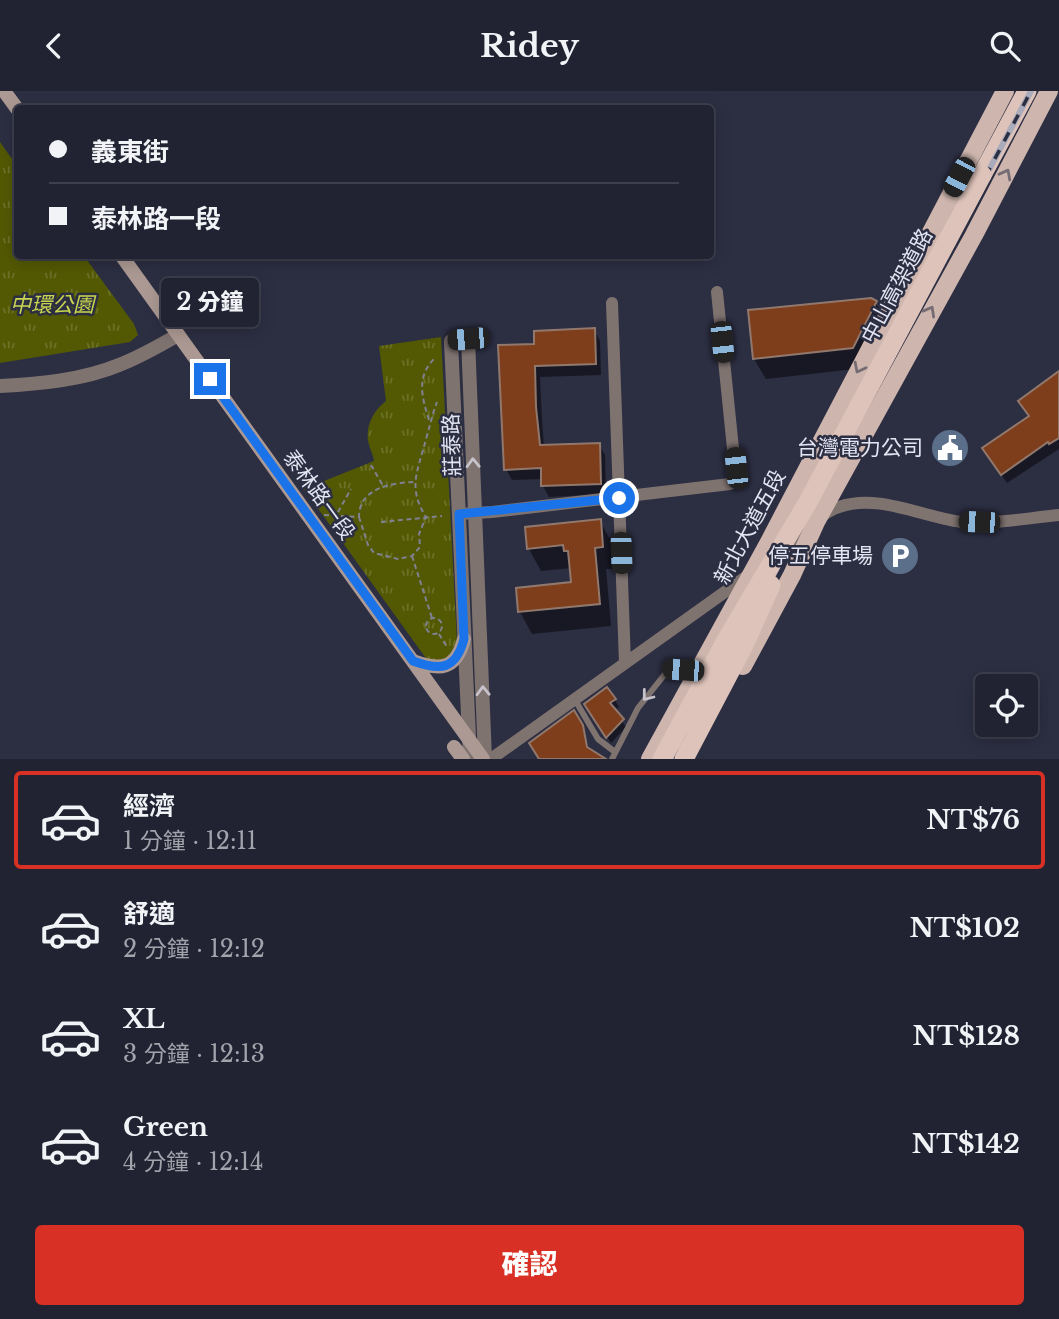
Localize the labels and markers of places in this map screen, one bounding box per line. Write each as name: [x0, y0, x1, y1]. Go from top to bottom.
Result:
public building icon: 台灣電力公司: [929, 427, 971, 469]
place label: 台灣電力公司: [797, 435, 923, 461]
parking icon: 停五停車場: [879, 535, 921, 577]
place label: 停五停車場: [768, 543, 873, 569]

